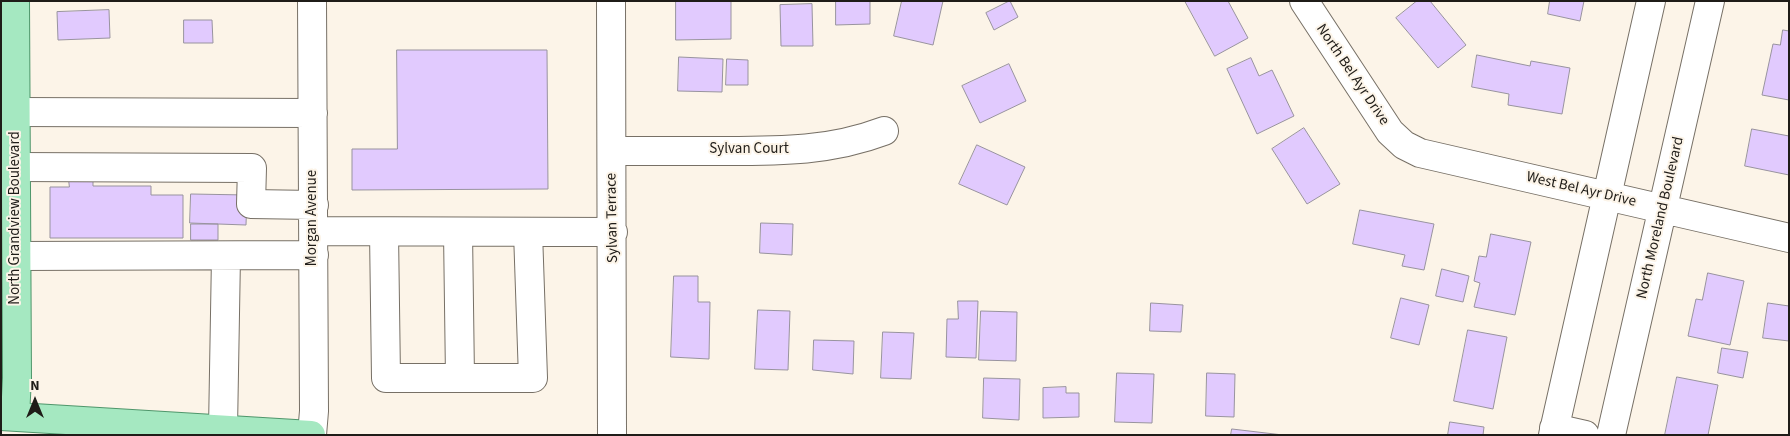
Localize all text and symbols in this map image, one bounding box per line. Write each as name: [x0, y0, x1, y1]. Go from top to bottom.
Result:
street label: North Bel Ayr Drive: [1312, 21, 1392, 129]
street label: North Grandview Boulevard: [7, 131, 25, 305]
street label: North Moreland Boulevard: [1634, 135, 1688, 301]
street label: Sylvan Court: [709, 141, 789, 159]
street label: West Bel Ayr Drive: [1524, 169, 1638, 211]
street label: Morgan Avenue: [304, 170, 322, 266]
street label: Sylvan Terrace: [603, 173, 623, 263]
north arrow: [10, 376, 60, 426]
text: N: [30, 376, 40, 396]

